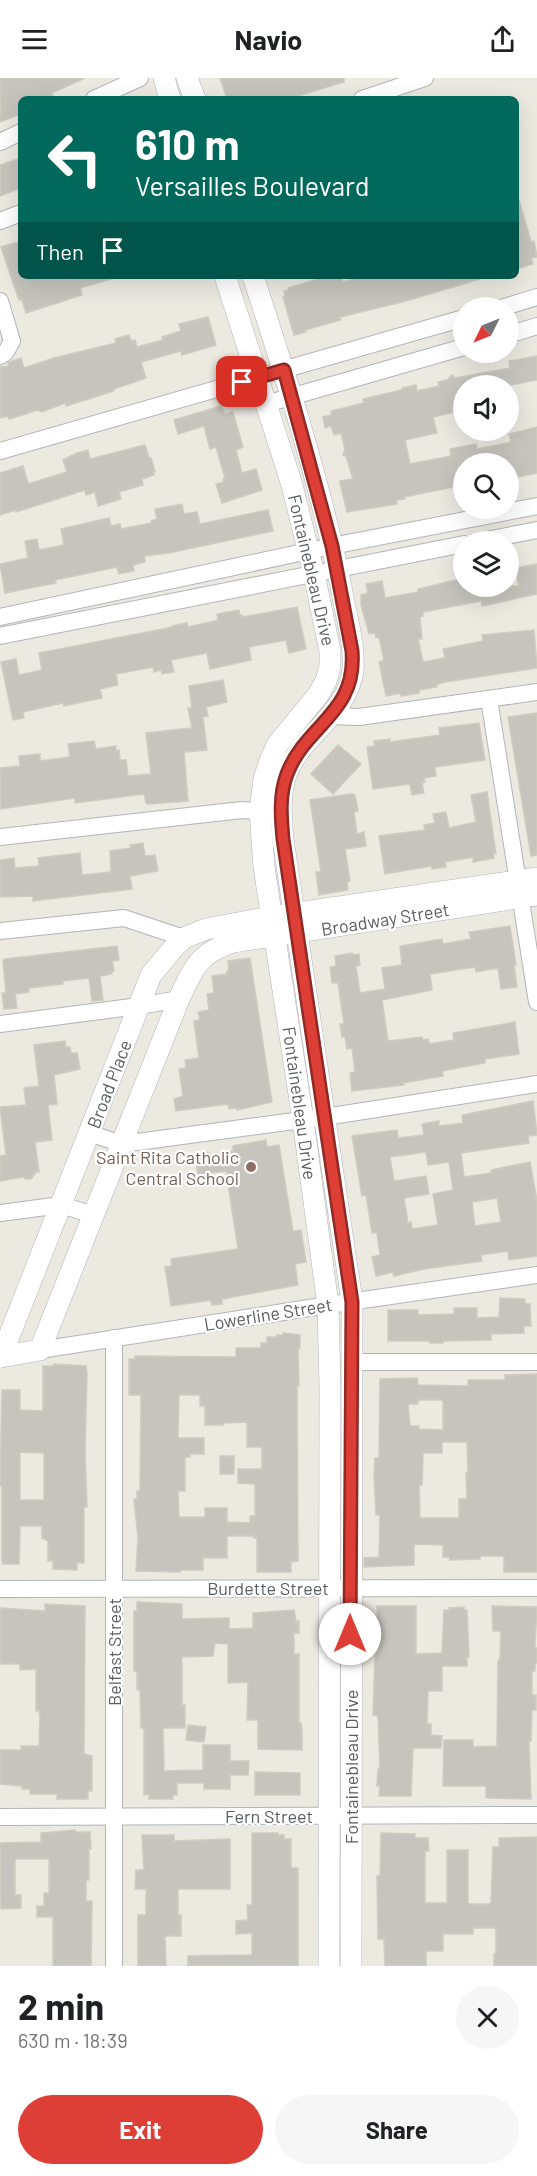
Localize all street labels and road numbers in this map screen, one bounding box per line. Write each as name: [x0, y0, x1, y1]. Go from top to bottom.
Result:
street label: Fontainebleau Drive: [284, 492, 340, 648]
street label: Broadway Street: [319, 898, 451, 940]
street label: Fontainebleau Drive: [278, 1025, 322, 1181]
street label: Broad Place: [82, 1037, 136, 1131]
street label: Lowerline Street: [203, 1293, 333, 1335]
street label: Burdette Street: [207, 1577, 329, 1599]
street label: Belfast Street: [103, 1598, 125, 1706]
street label: Fontainebleau Drive: [340, 1690, 362, 1844]
street label: Fern Street: [225, 1805, 313, 1827]

